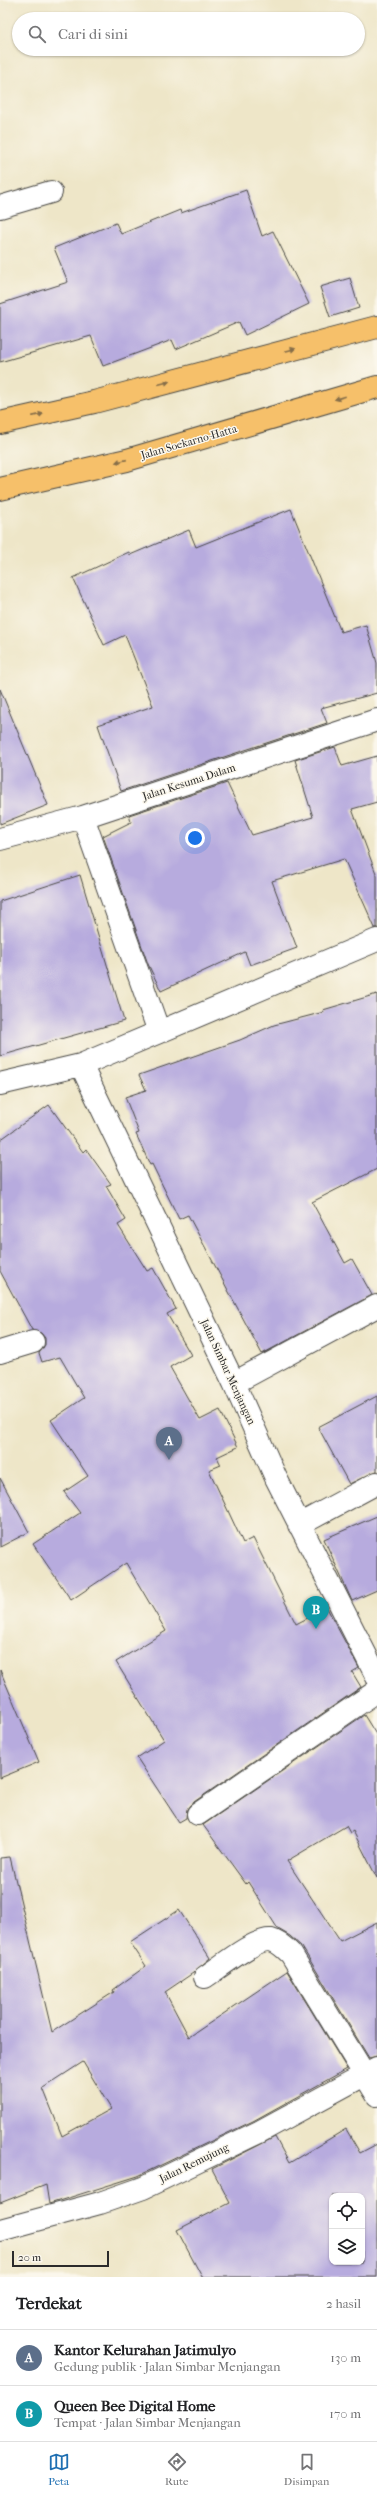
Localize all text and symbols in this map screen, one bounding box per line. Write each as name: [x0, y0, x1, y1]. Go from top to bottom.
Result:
search box: [12, 12, 365, 56]
icon: search: [26, 23, 48, 45]
text: Cari di sini: [58, 25, 128, 43]
one-way arrow: [284, 347, 296, 353]
one-way arrow: [158, 380, 170, 386]
one-way arrow: [333, 395, 345, 401]
one-way arrow: [32, 411, 44, 417]
street label: Jalan Soekarno-Hatta: [138, 422, 239, 462]
one-way arrow: [115, 459, 127, 465]
street label: Jalan Kesuma Dalam: [140, 761, 238, 803]
your location: [185, 828, 205, 848]
street label: Jalan Simbar Menjangan: [197, 1316, 258, 1427]
pin: A: [156, 1427, 182, 1460]
pin: B: [303, 1596, 329, 1629]
street label: Jalan Remujung: [156, 2141, 231, 2186]
map controls: [329, 2193, 365, 2265]
button: locate: [329, 2193, 365, 2229]
button: layers: [329, 2229, 365, 2265]
scale bar: [12, 2249, 109, 2268]
text: 20 m: [18, 2251, 41, 2264]
text: Terdekat: [16, 2293, 82, 2313]
text: 2 hasil: [326, 2296, 361, 2311]
text: Kantor Kelurahan Jatimulyo: [54, 2341, 236, 2359]
text: A: [25, 2350, 33, 2365]
text: 130 m: [330, 2350, 361, 2365]
text: Gedung publik · Jalan Simbar Menjangan: [54, 2359, 281, 2374]
text: Queen Bee Digital Home: [54, 2397, 216, 2415]
text: B: [25, 2406, 33, 2421]
text: 170 m: [329, 2406, 361, 2421]
text: Tempat · Jalan Simbar Menjangan: [54, 2415, 241, 2430]
tab: Peta: [48, 2451, 70, 2488]
tab: Rute: [165, 2451, 188, 2488]
tab: Disimpan: [284, 2451, 329, 2488]

